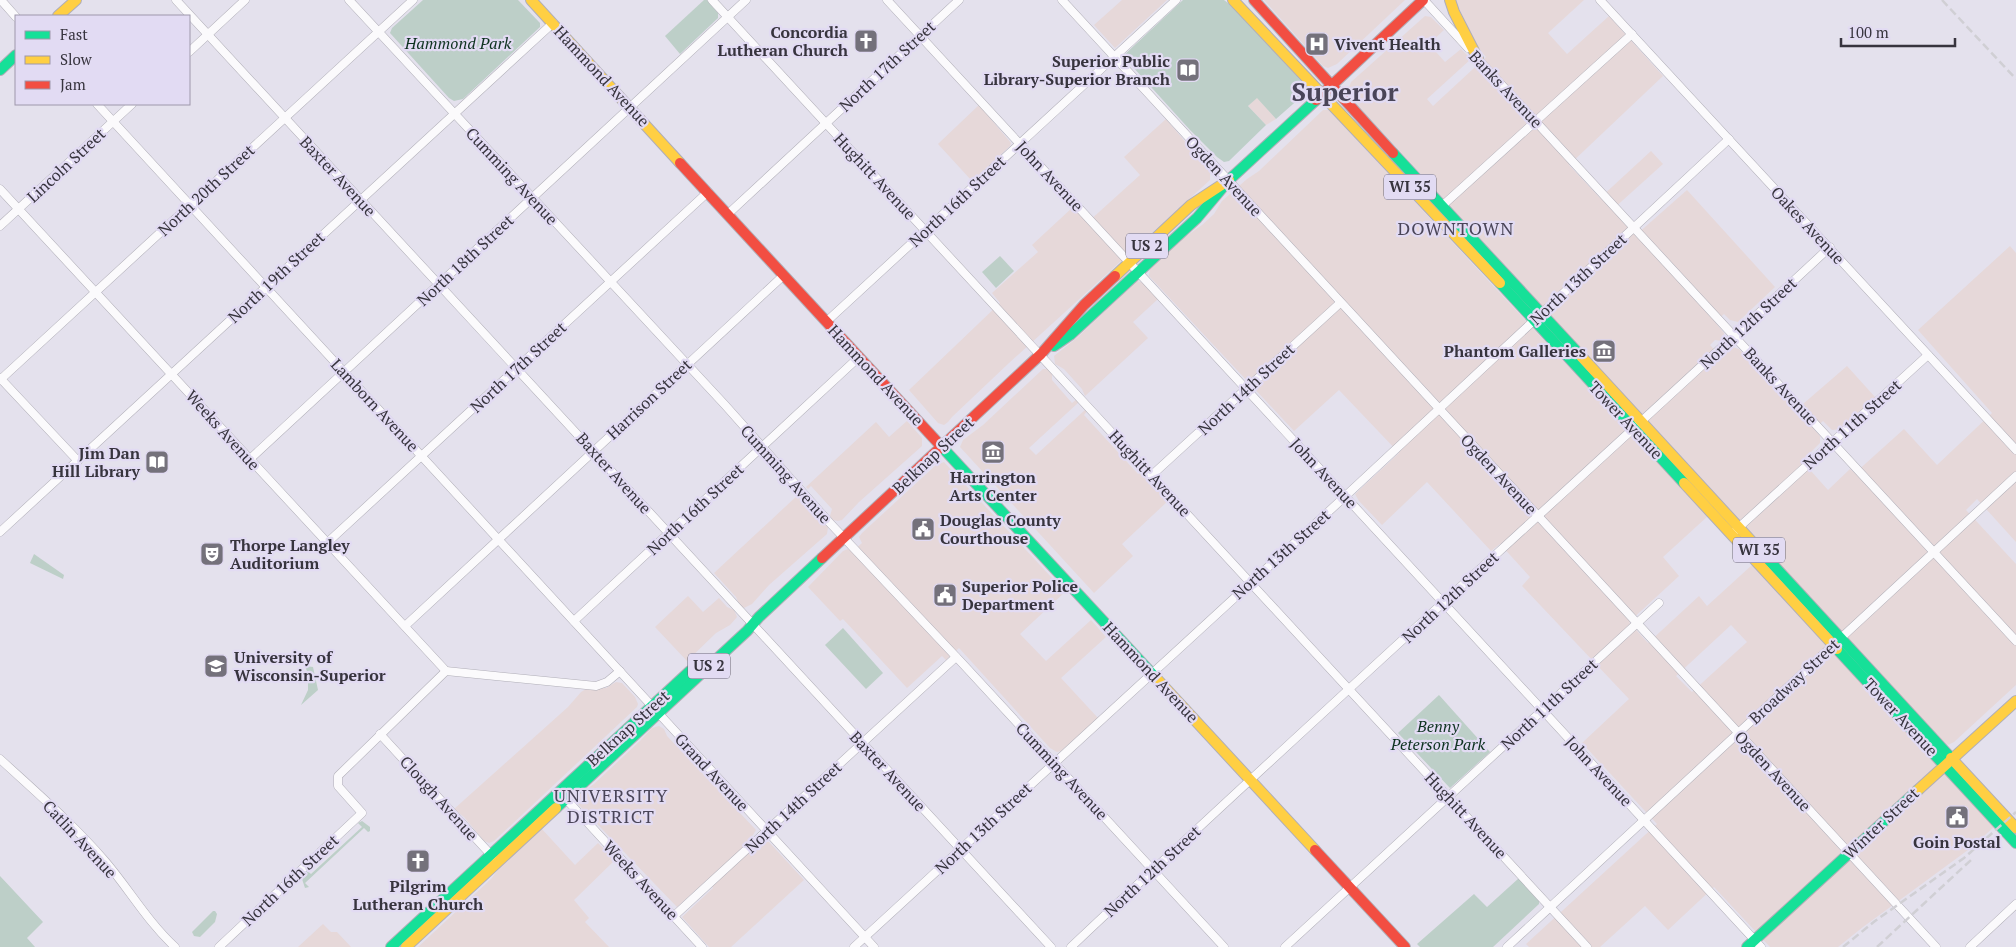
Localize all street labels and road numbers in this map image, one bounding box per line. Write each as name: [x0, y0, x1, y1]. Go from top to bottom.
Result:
street label: North 17th Street: [834, 16, 940, 116]
street label: Hammond Avenue: [549, 21, 655, 131]
street label: Banks Avenue: [1464, 45, 1548, 133]
street label: Cumming Avenue: [461, 122, 563, 230]
street label: Lincoln Street: [22, 123, 110, 207]
street label: Hughitt Avenue: [829, 128, 921, 224]
street label: Baxter Avenue: [295, 131, 381, 221]
street label: Ogden Avenue: [1181, 131, 1267, 221]
street label: John Avenue: [1012, 136, 1088, 216]
street label: North 20th Street: [153, 139, 259, 241]
street label: North 16th Street: [904, 150, 1010, 252]
road number: WI 35: [1384, 174, 1436, 200]
street label: Oakes Avenue: [1766, 181, 1850, 269]
street label: North 18th Street: [412, 209, 518, 311]
street label: North 19th Street: [223, 226, 329, 328]
street label: North 13th Street: [1525, 228, 1631, 330]
road number: US 2: [1126, 234, 1168, 258]
street label: North 12th Street: [1695, 272, 1801, 374]
street label: North 17th Street: [465, 317, 571, 417]
street label: Hammond Avenue: [823, 320, 929, 430]
street label: North 14th Street: [1193, 338, 1299, 440]
street label: Banks Avenue: [1739, 342, 1823, 430]
street label: Lamborn Avenue: [326, 354, 424, 456]
street label: Harrison Street: [602, 354, 696, 444]
street label: North 11th Street: [1798, 374, 1906, 474]
street label: Tower Avenue: [1584, 376, 1668, 464]
street label: Weeks Avenue: [181, 385, 265, 475]
street label: Belknap Street: [887, 411, 979, 499]
street label: Cumming Avenue: [736, 420, 836, 528]
street label: Hughitt Avenue: [1104, 425, 1196, 521]
street label: Baxter Avenue: [572, 428, 656, 518]
street label: Ogden Avenue: [1456, 429, 1542, 519]
street label: John Avenue: [1286, 433, 1362, 513]
street label: North 16th Street: [642, 458, 748, 560]
street label: North 13th Street: [1227, 504, 1335, 604]
road number: WI 35: [1733, 538, 1785, 562]
street label: North 12th Street: [1397, 546, 1503, 648]
street label: Hammond Avenue: [1098, 617, 1204, 727]
street label: Broadway Street: [1744, 633, 1844, 729]
street label: North 11th Street: [1496, 653, 1602, 755]
road number: US 2: [688, 654, 730, 678]
street label: Tower Avenue: [1859, 673, 1943, 761]
street label: Belknap Street: [582, 685, 674, 771]
street label: Cumming Avenue: [1011, 717, 1113, 825]
street label: Baxter Avenue: [845, 726, 931, 816]
street label: Ogden Avenue: [1730, 726, 1816, 816]
street label: Grand Avenue: [670, 728, 754, 816]
street label: John Avenue: [1561, 731, 1637, 811]
street label: Clough Avenue: [395, 751, 483, 845]
street label: North 14th Street: [740, 756, 846, 858]
street label: Hughitt Avenue: [1420, 767, 1512, 863]
street label: North 13th Street: [930, 777, 1036, 879]
street label: Winter Street: [1838, 782, 1924, 864]
street label: Catlin Avenue: [38, 795, 122, 883]
street label: North 12th Street: [1099, 820, 1205, 922]
street label: North 16th Street: [237, 829, 343, 931]
street label: Weeks Avenue: [598, 836, 684, 924]

